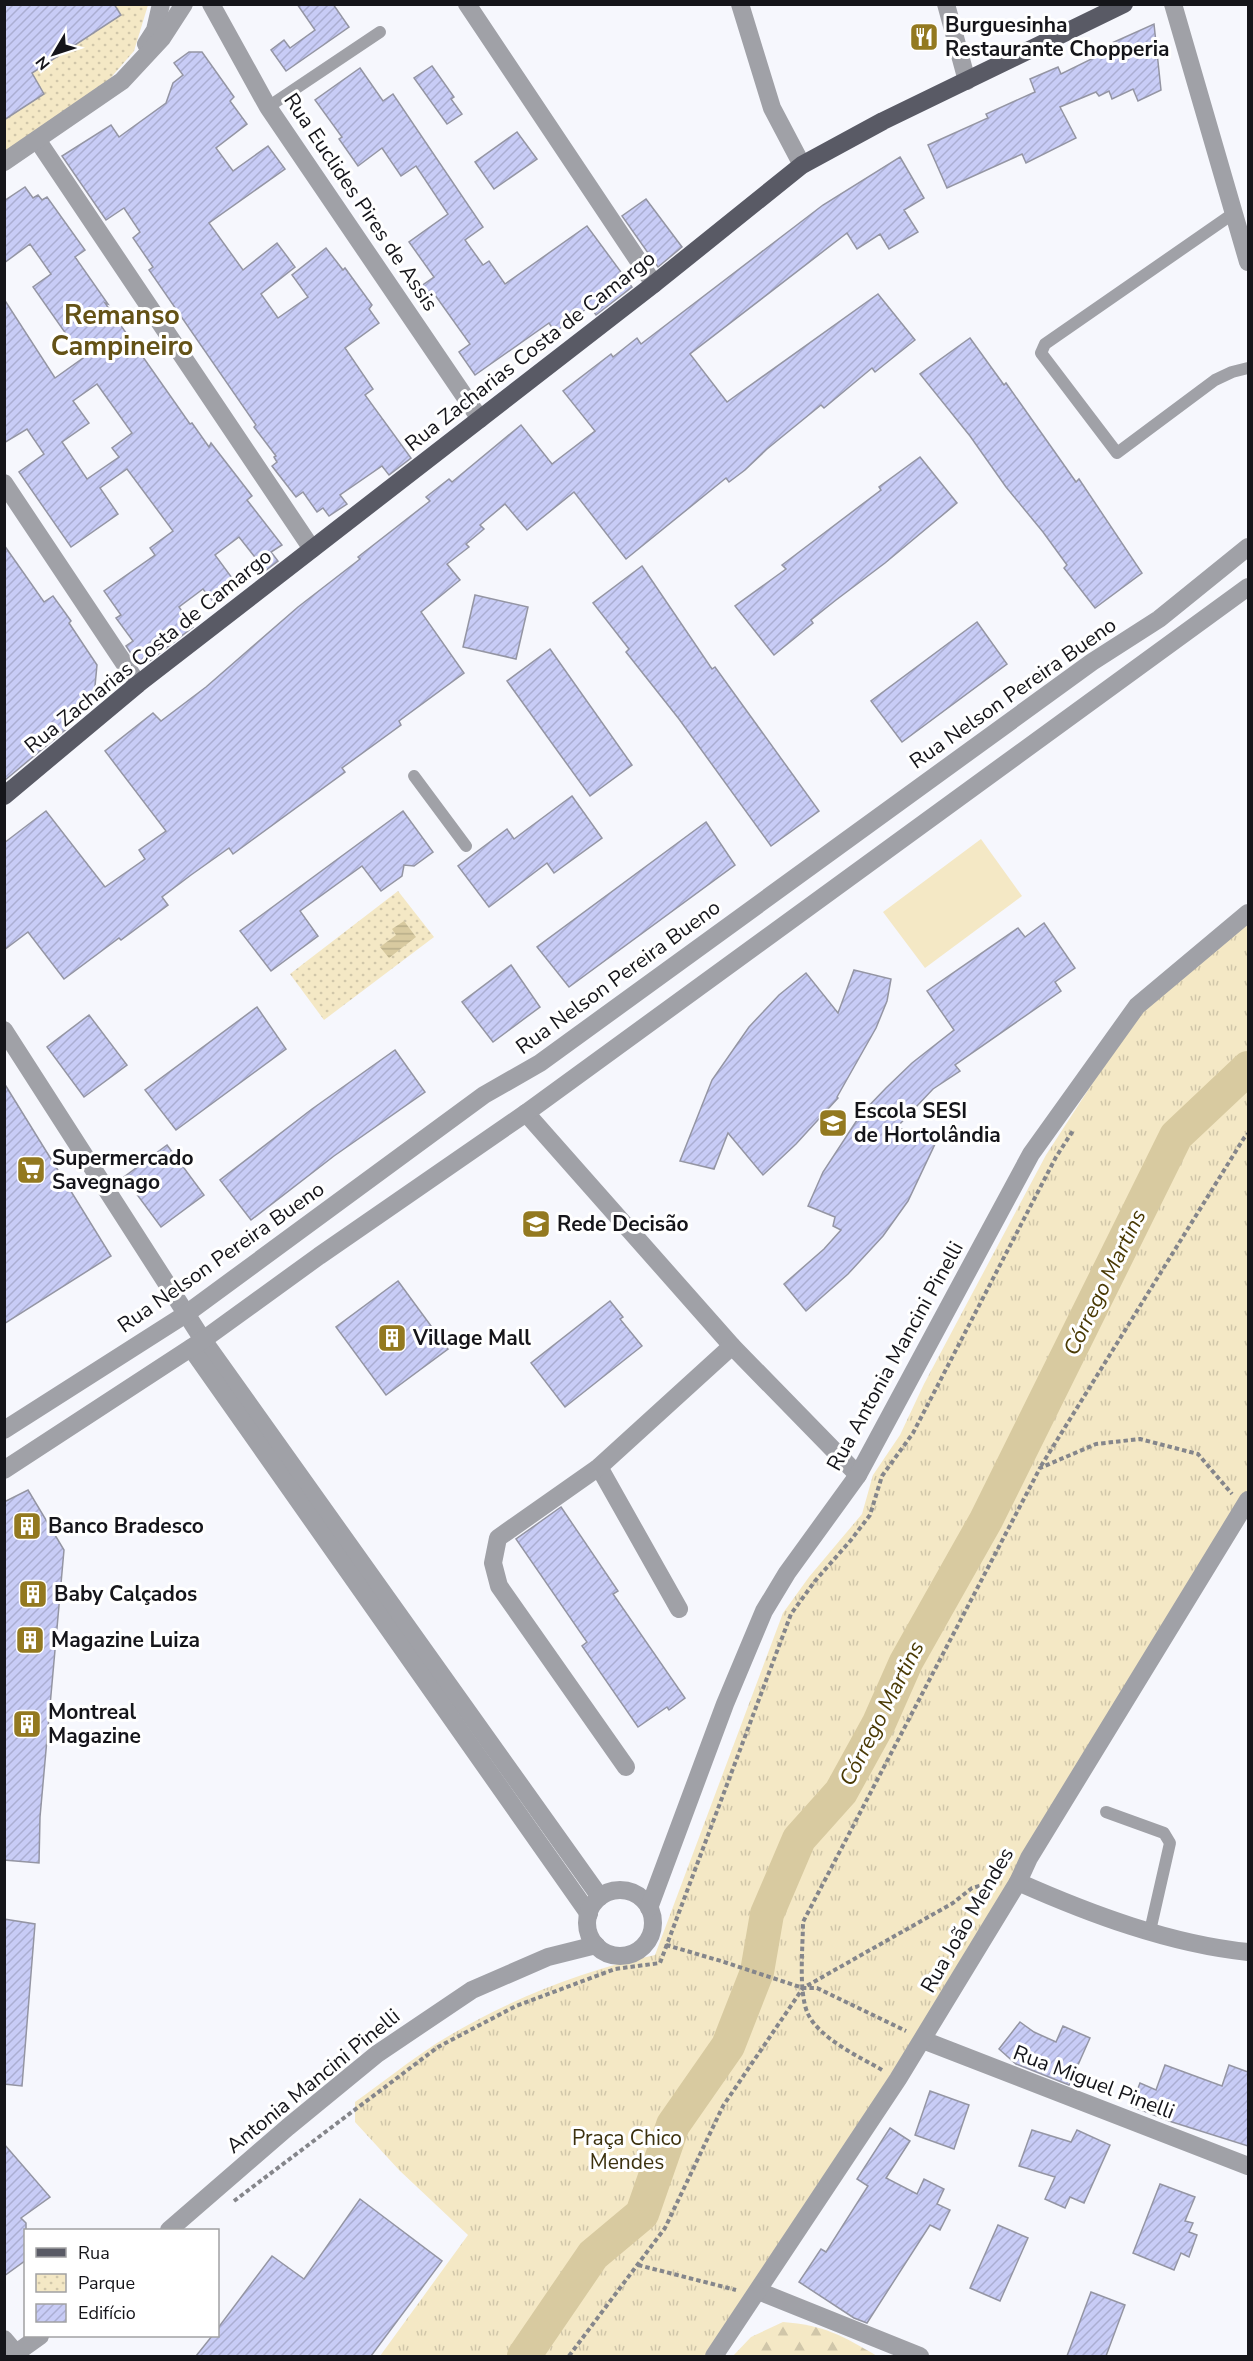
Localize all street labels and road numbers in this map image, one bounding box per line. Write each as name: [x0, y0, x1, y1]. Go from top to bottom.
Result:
street label: Rua Euclides Pires de Assis: [277, 87, 445, 317]
street label: Rua Zacharias Costa de Camargo: [399, 244, 661, 458]
street label: Rua Zacharias Costa de Camargo: [19, 542, 277, 760]
street label: Rua Nelson Pereira Bueno: [904, 611, 1122, 775]
street label: Rua Nelson Pereira Bueno: [510, 893, 726, 1061]
street label: Rua Nelson Pereira Bueno: [112, 1175, 330, 1339]
street label: Rua Antonia Mancini Pinelli: [820, 1236, 970, 1476]
street label: Rua João Mendes: [914, 1842, 1020, 1998]
street label: Antonia Mancini Pinelli: [220, 2002, 406, 2160]
street label: Rua Miguel Pinelli: [1009, 2038, 1179, 2126]

